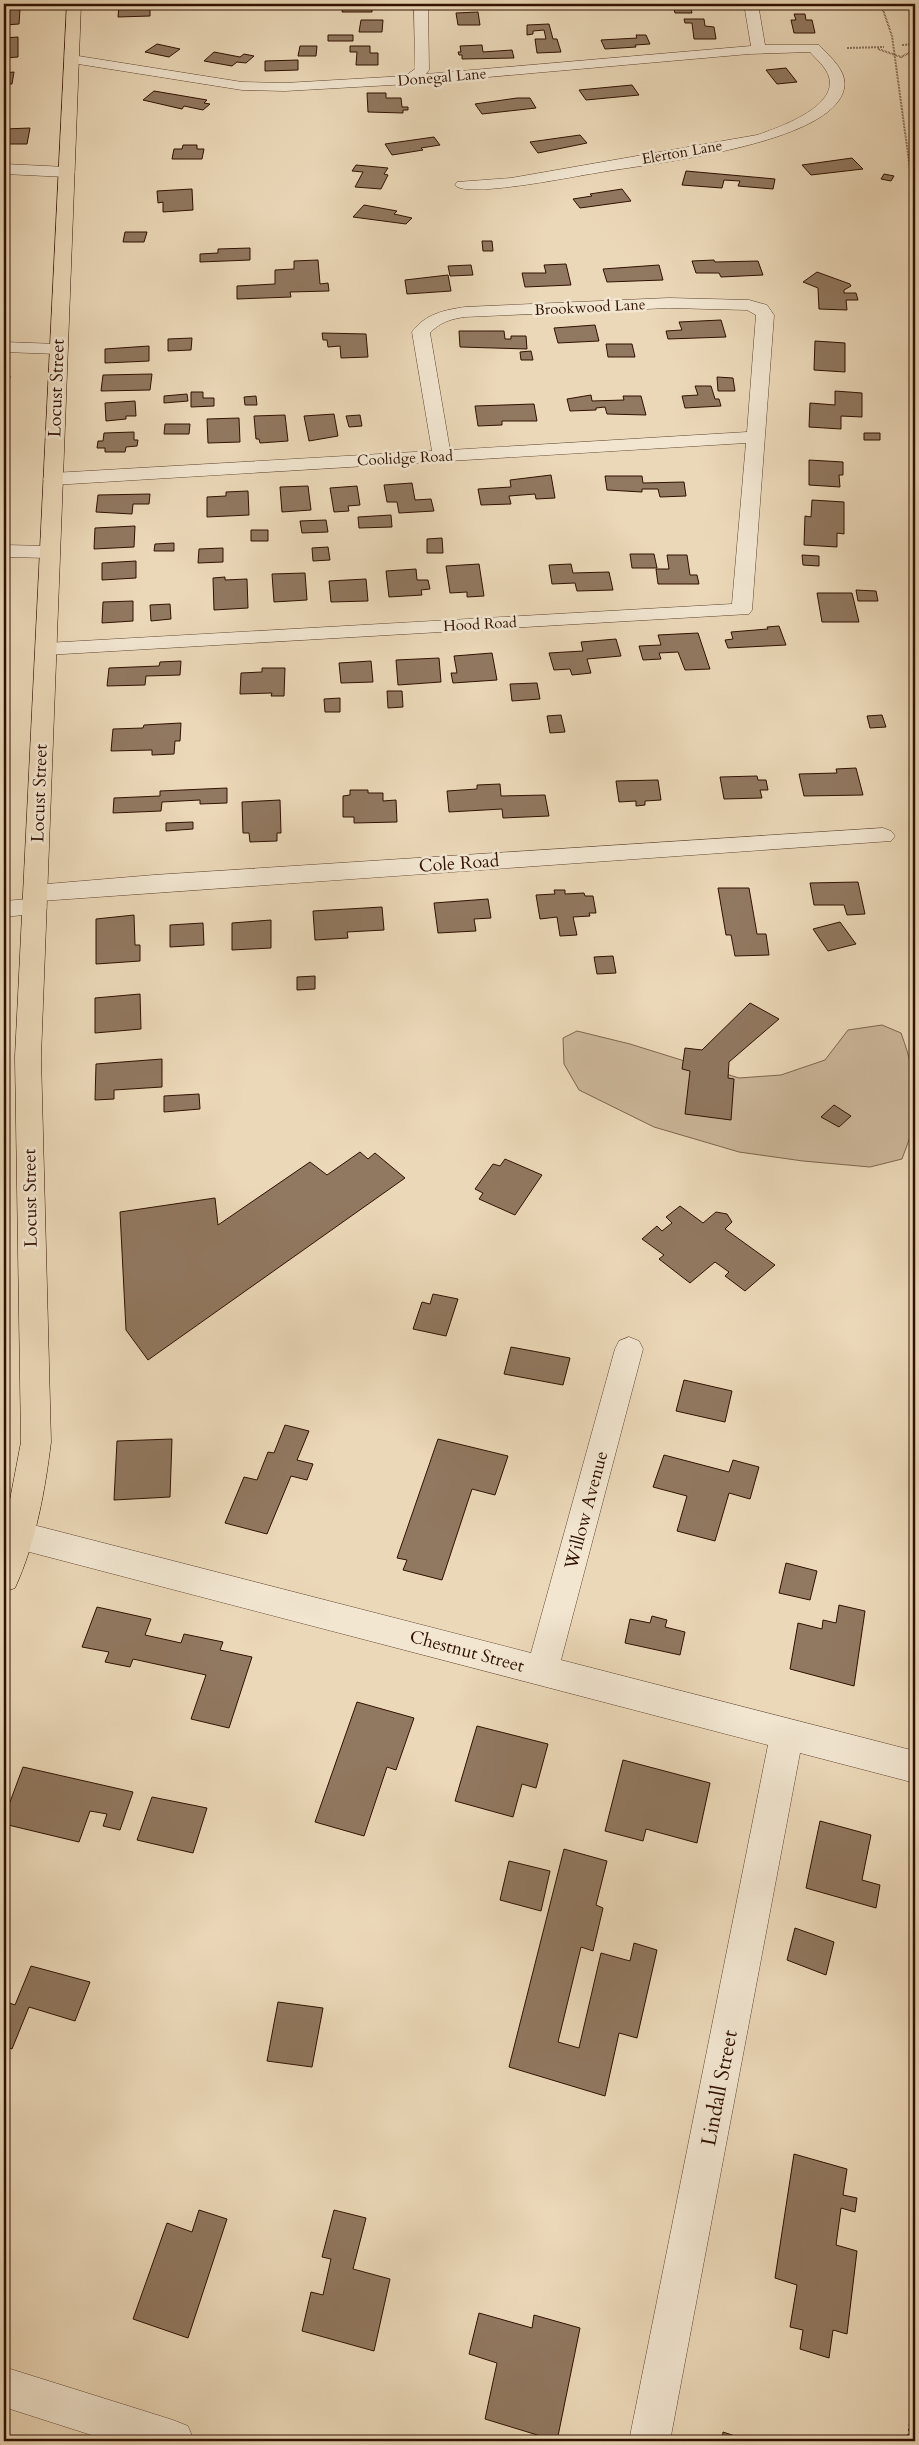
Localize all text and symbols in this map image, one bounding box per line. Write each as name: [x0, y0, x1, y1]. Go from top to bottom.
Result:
street label: Donegal Lane: [397, 63, 488, 91]
street label: Elerton Lane: [640, 135, 724, 169]
street label: Brookwood Lane: [534, 294, 646, 320]
street label: Locust Street: [42, 338, 71, 438]
street label: Coolidge Road: [357, 446, 453, 470]
street label: Hood Road: [443, 612, 517, 636]
street label: Locust Street: [25, 743, 54, 843]
street label: Cole Road: [418, 848, 501, 879]
street label: Locust Street: [17, 1148, 44, 1247]
street label: Willow Avenue: [558, 1448, 614, 1573]
street label: Chestnut Street: [407, 1624, 527, 1679]
street label: Lindall Street: [694, 2027, 745, 2149]

